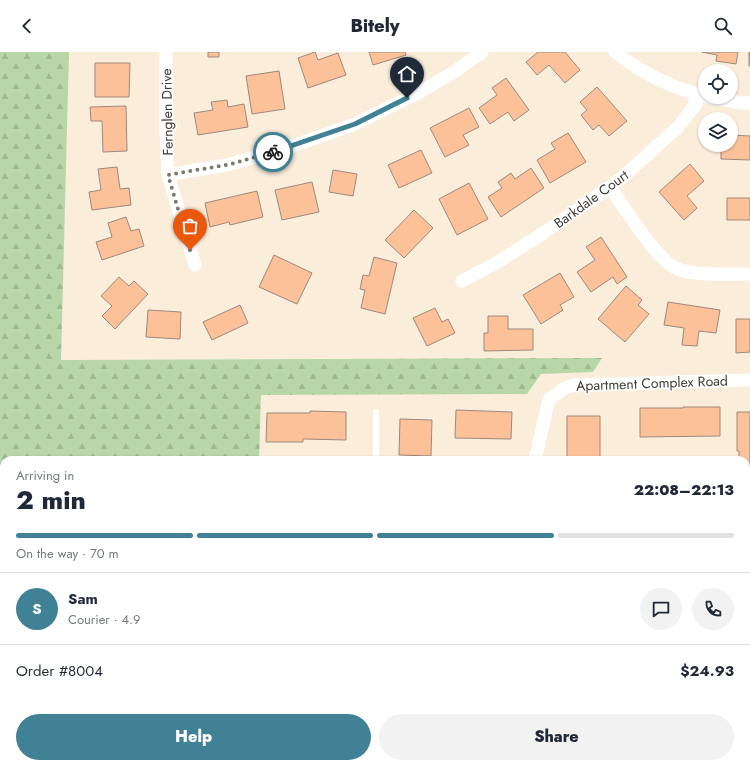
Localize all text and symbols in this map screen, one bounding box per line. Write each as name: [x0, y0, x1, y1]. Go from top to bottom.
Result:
text: Bitely: [350, 13, 400, 39]
icon: back: [16, 15, 38, 37]
icon: search: [712, 15, 734, 37]
pin: [390, 57, 424, 98]
icon: home: [396, 63, 418, 85]
map controls: [698, 64, 738, 152]
button: locate: [698, 64, 738, 104]
street label: Fernglen Drive: [156, 68, 178, 156]
button: layers: [698, 112, 738, 152]
courier: [253, 132, 293, 172]
icon: bike: [262, 141, 284, 163]
street label: Barkdale Court: [550, 165, 633, 233]
pin: [173, 209, 207, 250]
icon: bag: [179, 215, 201, 237]
street label: Apartment Complex Road: [576, 370, 728, 396]
text: Arriving in: [16, 466, 74, 485]
text: 22:08–22:13: [634, 479, 734, 501]
text: 2 min: [16, 481, 86, 519]
text: On the way · 70 m: [16, 544, 119, 563]
text: Sam: [68, 588, 98, 610]
button: chat: [640, 588, 682, 630]
button: phone: [692, 588, 734, 630]
text: S: [32, 598, 42, 620]
text: Courier · 4.9: [68, 610, 141, 629]
text: Order #8004: [16, 660, 103, 682]
text: $24.93: [680, 660, 734, 682]
button: Help: [16, 714, 371, 760]
button: Share: [379, 714, 734, 760]

